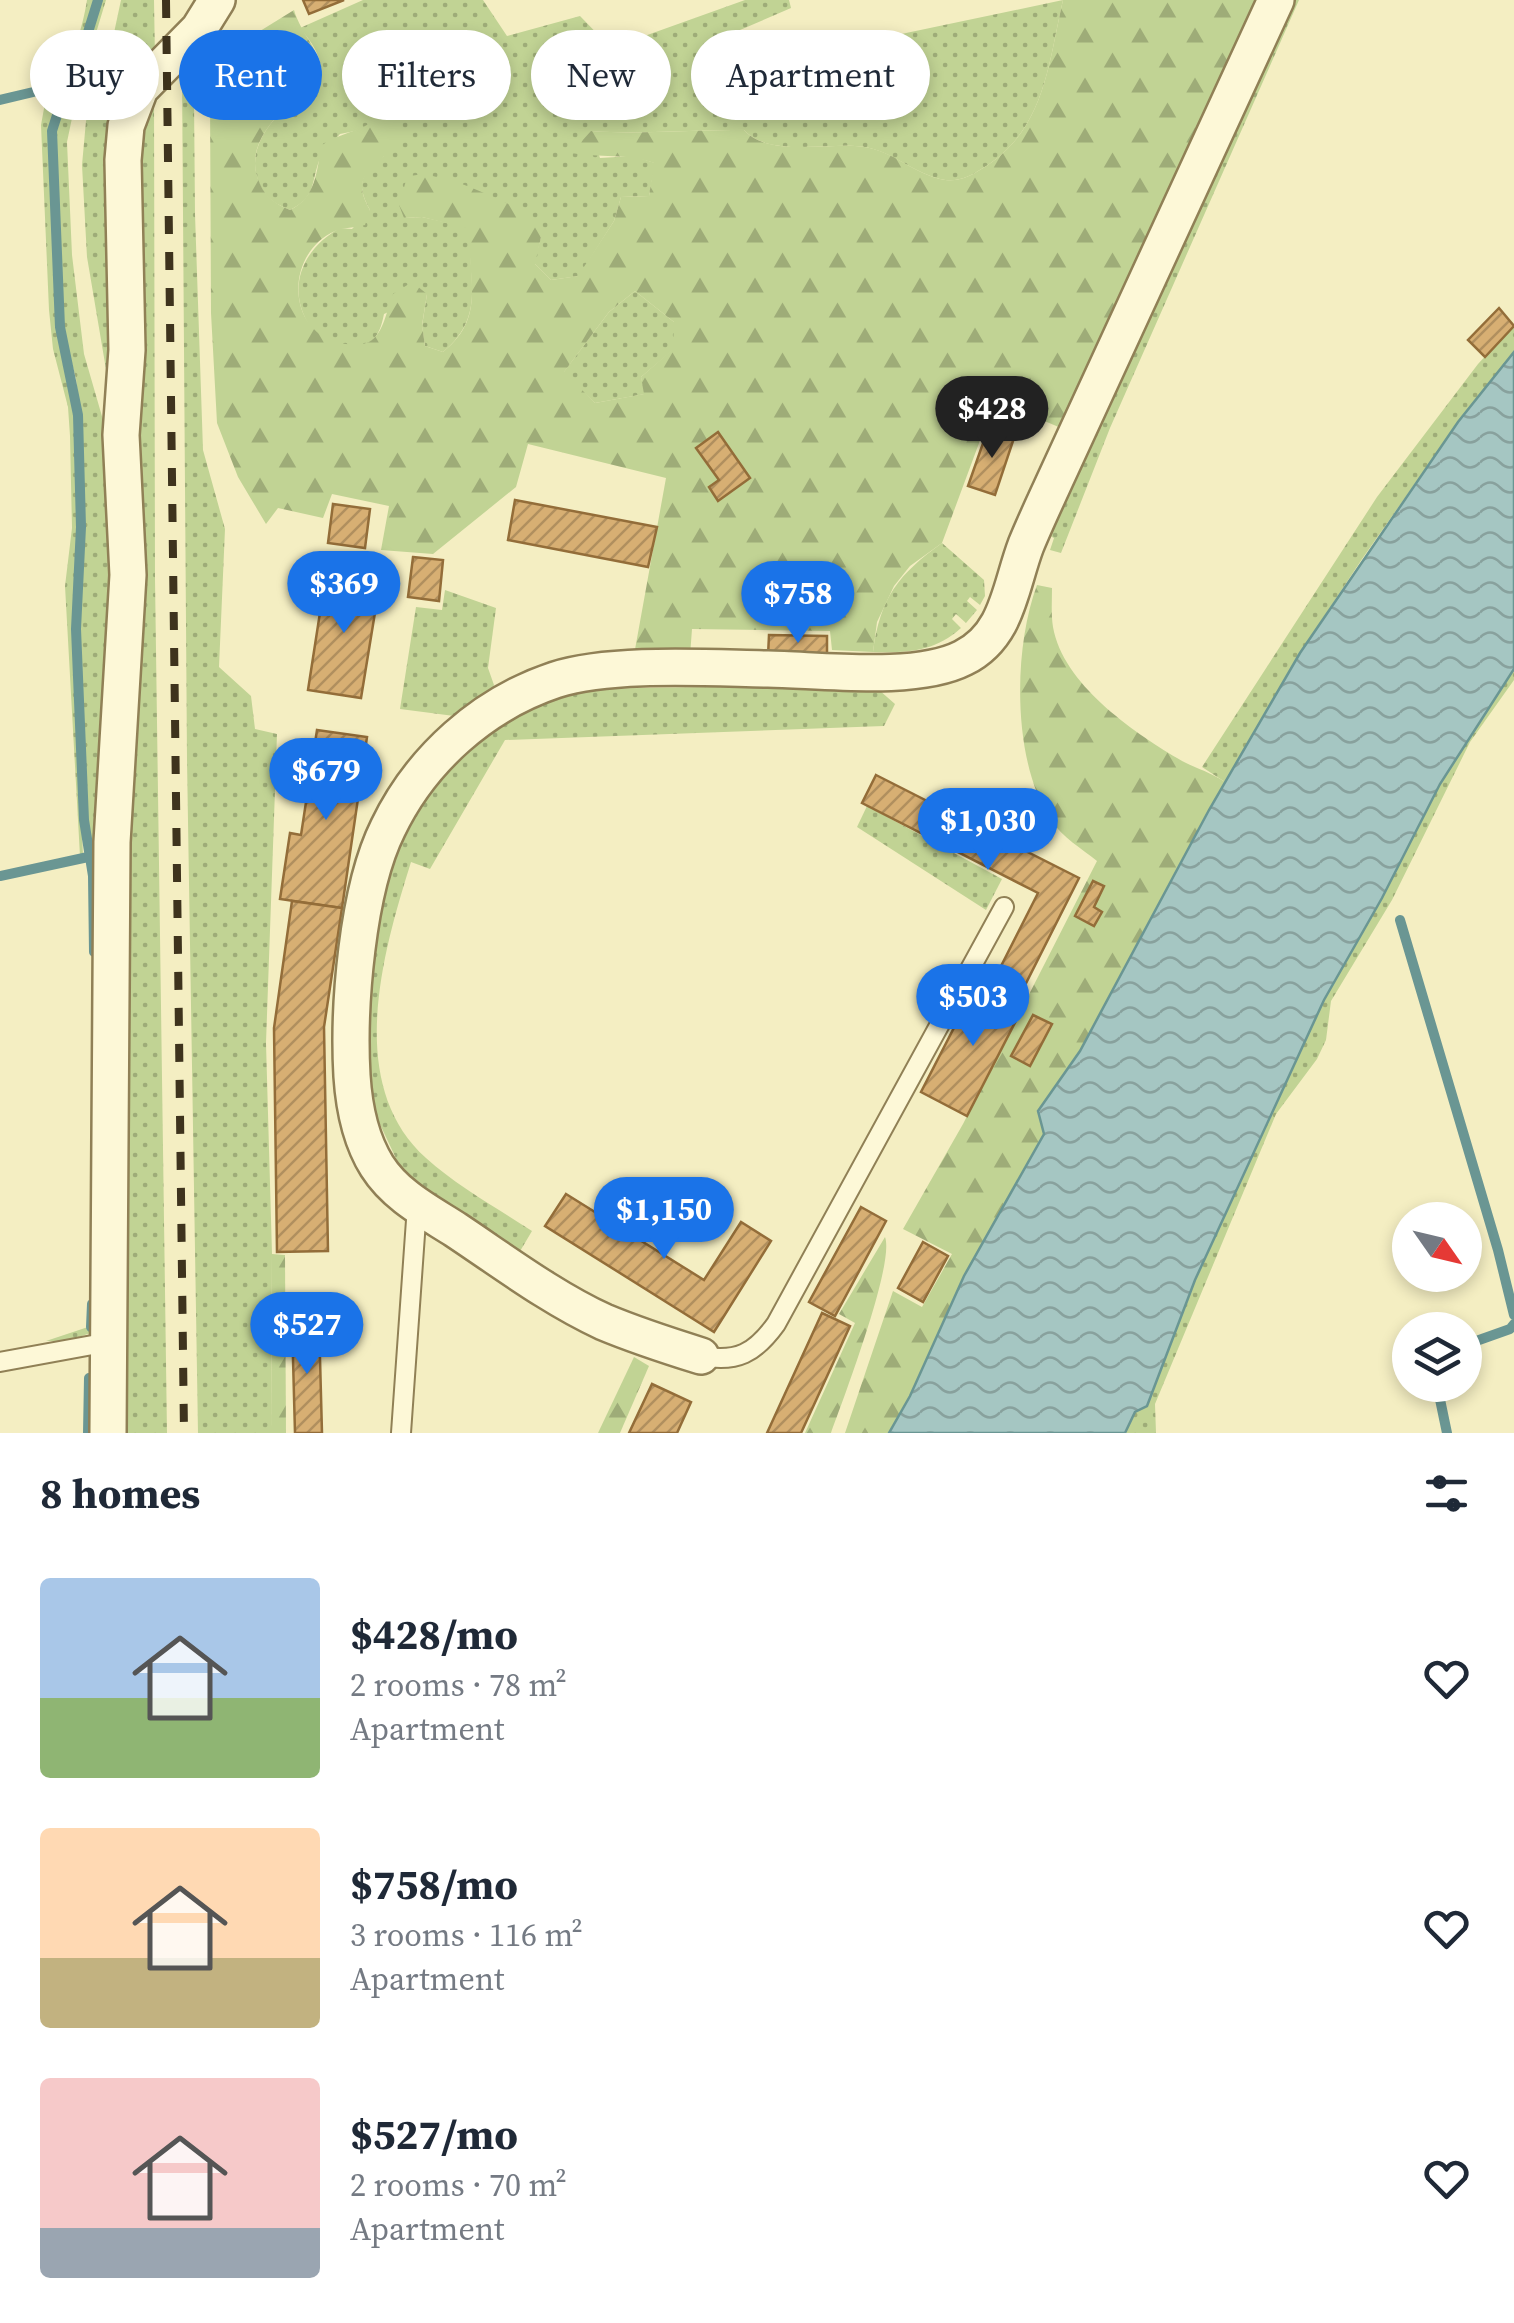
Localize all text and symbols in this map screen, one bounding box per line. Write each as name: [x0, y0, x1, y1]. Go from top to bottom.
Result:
chip: Buy: [30, 30, 159, 120]
chip: Rent: [179, 30, 322, 120]
chip: Filters: [342, 30, 511, 120]
chip: New: [531, 30, 671, 120]
chip: Apartment: [691, 30, 930, 120]
pin: $428: [933, 376, 1051, 461]
text: $428: [957, 386, 1027, 430]
pin: $369: [285, 551, 403, 636]
text: $369: [309, 561, 379, 605]
pin: $758: [739, 561, 857, 646]
text: $758: [763, 571, 833, 615]
pin: $679: [267, 738, 385, 823]
text: $679: [291, 748, 361, 792]
pin: $1,030: [907, 788, 1069, 873]
text: $1,030: [940, 798, 1036, 842]
pin: $503: [914, 964, 1032, 1049]
text: $503: [938, 974, 1008, 1018]
pin: $1,150: [583, 1177, 745, 1262]
text: $1,150: [616, 1187, 712, 1231]
north arrow: [1392, 1202, 1482, 1292]
map controls: [1392, 1202, 1482, 1402]
pin: $527: [248, 1292, 366, 1377]
text: $527: [272, 1302, 342, 1346]
button: layers: [1392, 1312, 1482, 1402]
text: 8 homes: [40, 1464, 200, 1522]
icon: filters: [1419, 1466, 1474, 1521]
text: $428/mo: [350, 1605, 518, 1663]
icon: home: [120, 1618, 240, 1738]
icon: heart: [1419, 1651, 1474, 1706]
text: 2 rooms · 78 m²: [350, 1663, 567, 1707]
text: Apartment: [350, 1707, 504, 1751]
text: $758/mo: [350, 1855, 518, 1913]
icon: home: [120, 1868, 240, 1988]
icon: heart: [1419, 1901, 1474, 1956]
text: 3 rooms · 116 m²: [350, 1913, 583, 1957]
text: Apartment: [350, 1957, 504, 2001]
text: $527/mo: [350, 2105, 518, 2163]
icon: home: [120, 2118, 240, 2238]
icon: heart: [1419, 2151, 1474, 2206]
text: 2 rooms · 70 m²: [350, 2163, 567, 2207]
text: Apartment: [350, 2207, 504, 2251]

